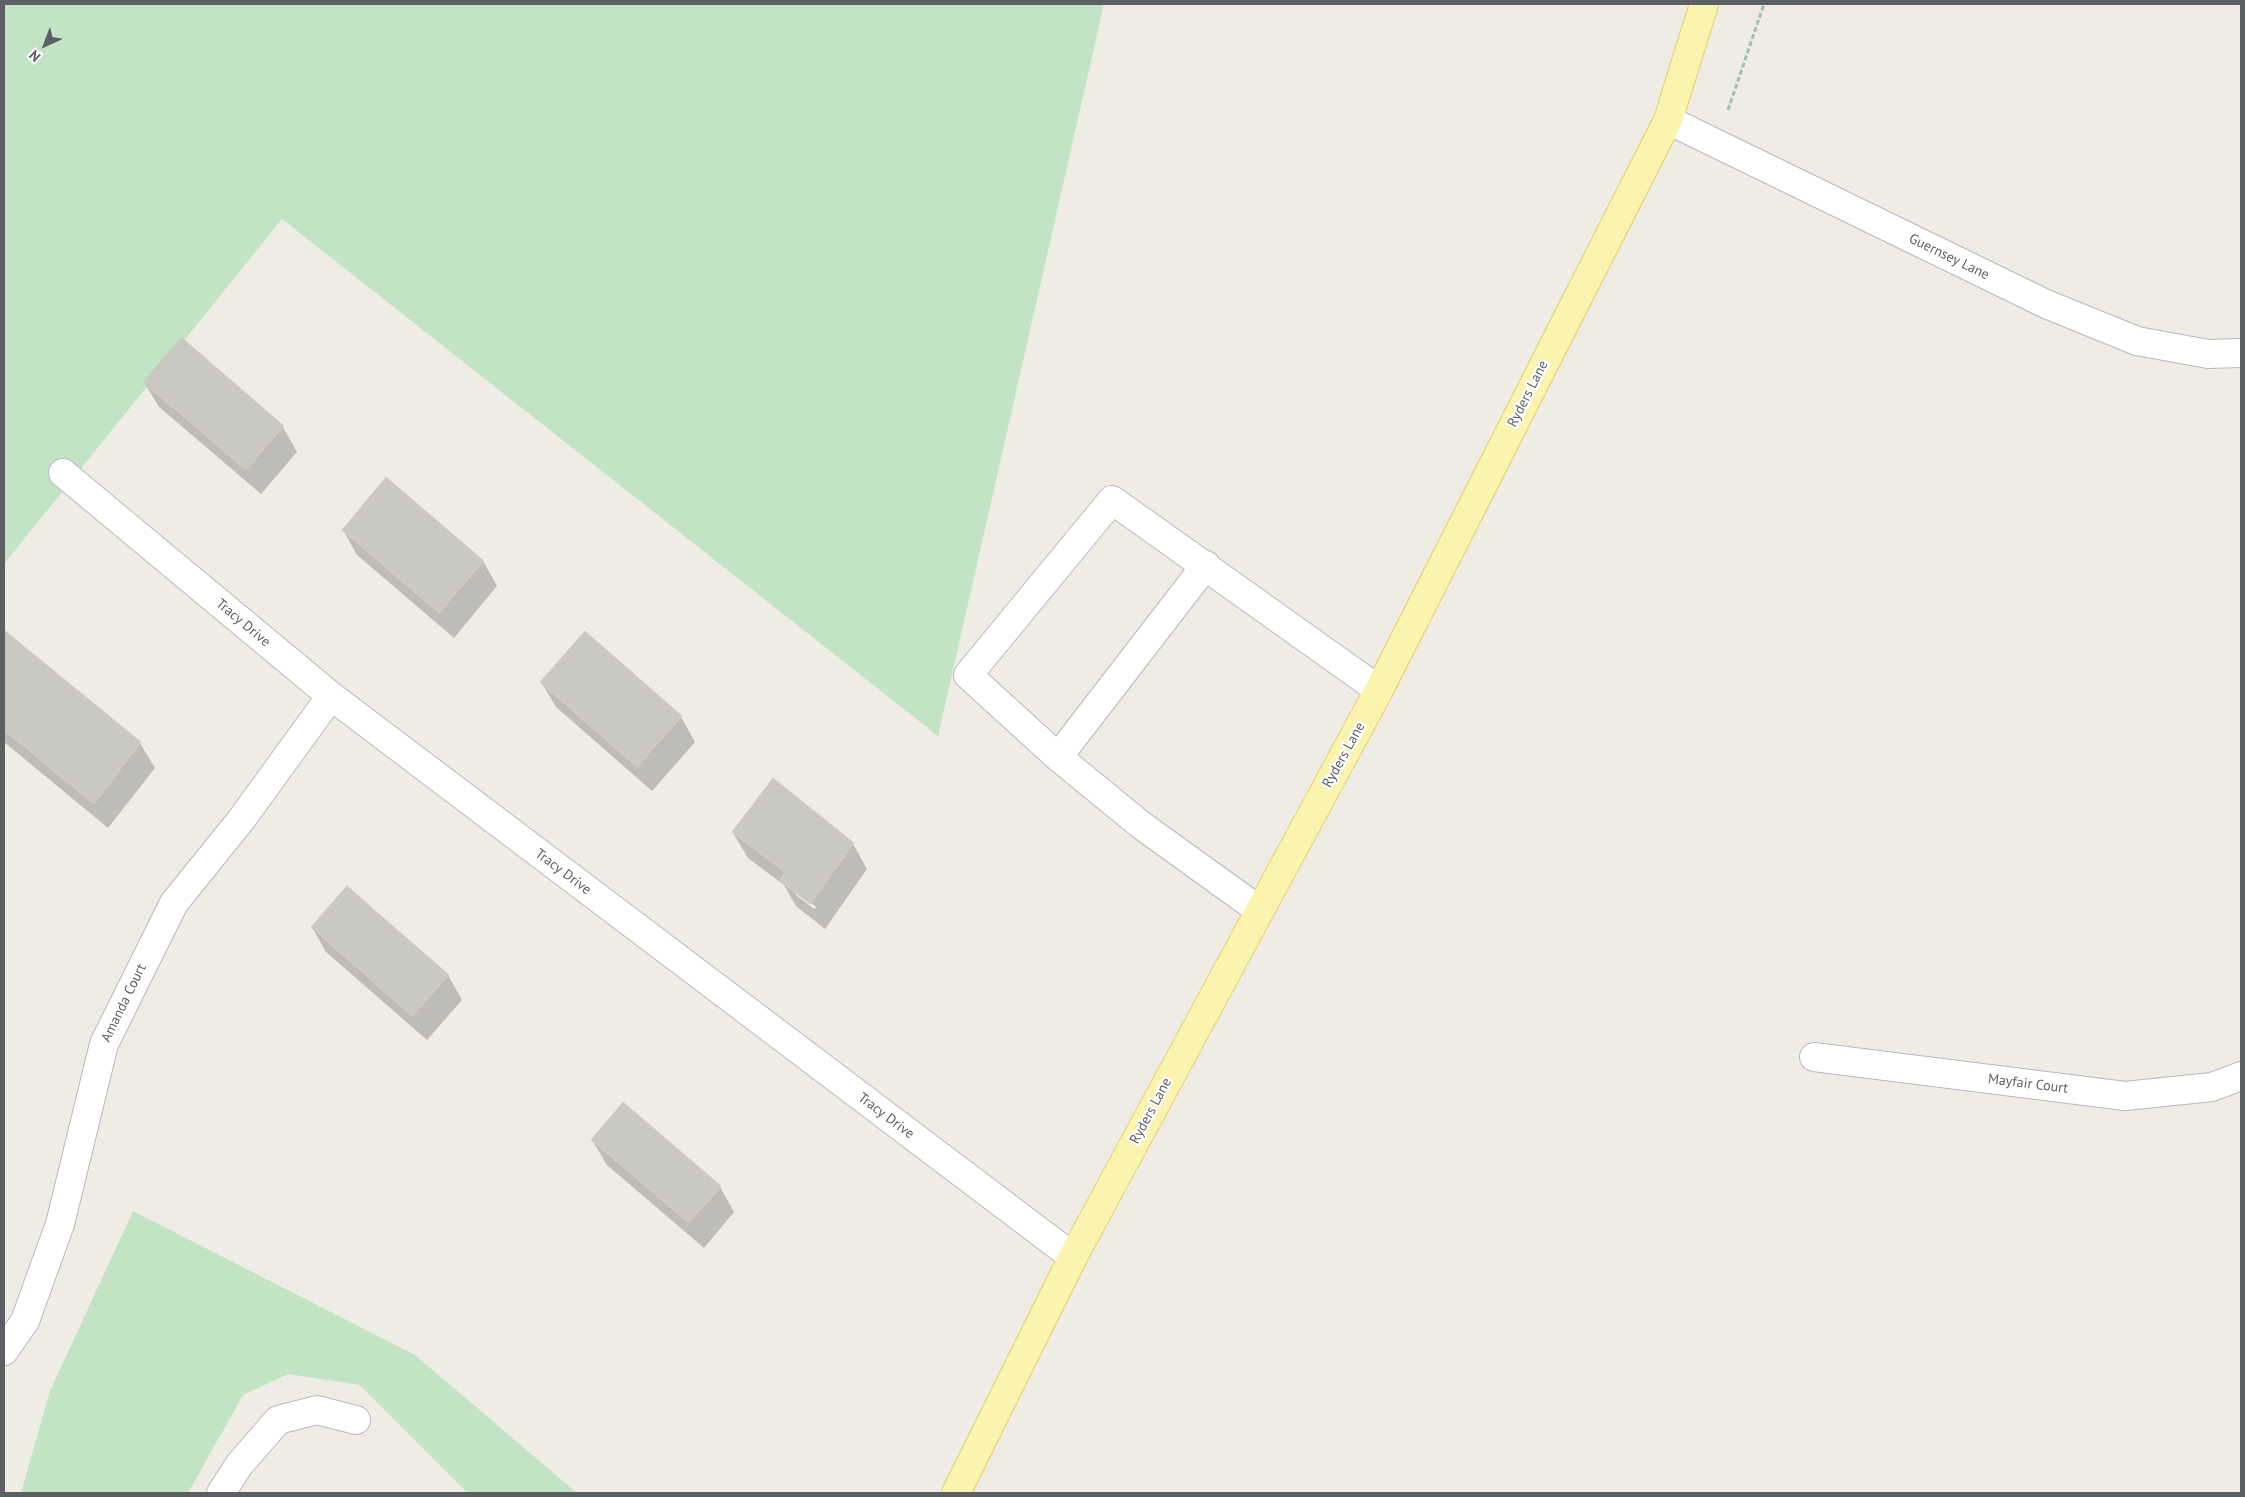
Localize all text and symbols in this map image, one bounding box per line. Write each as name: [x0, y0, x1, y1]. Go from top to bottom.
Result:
north arrow: [20, 20, 70, 70]
text: N: [25, 46, 44, 66]
street label: Guernsey Lane: [1906, 230, 1992, 284]
street label: Ryders Lane: [1504, 358, 1552, 430]
street label: Tracy Drive: [212, 595, 274, 651]
street label: Ryders Lane: [1319, 719, 1369, 791]
street label: Tracy Drive: [532, 845, 594, 899]
street label: Amanda Court: [98, 961, 150, 1045]
street label: Mayfair Court: [1987, 1071, 2069, 1097]
street label: Ryders Lane: [1127, 1075, 1175, 1147]
street label: Tracy Drive: [855, 1089, 917, 1143]

